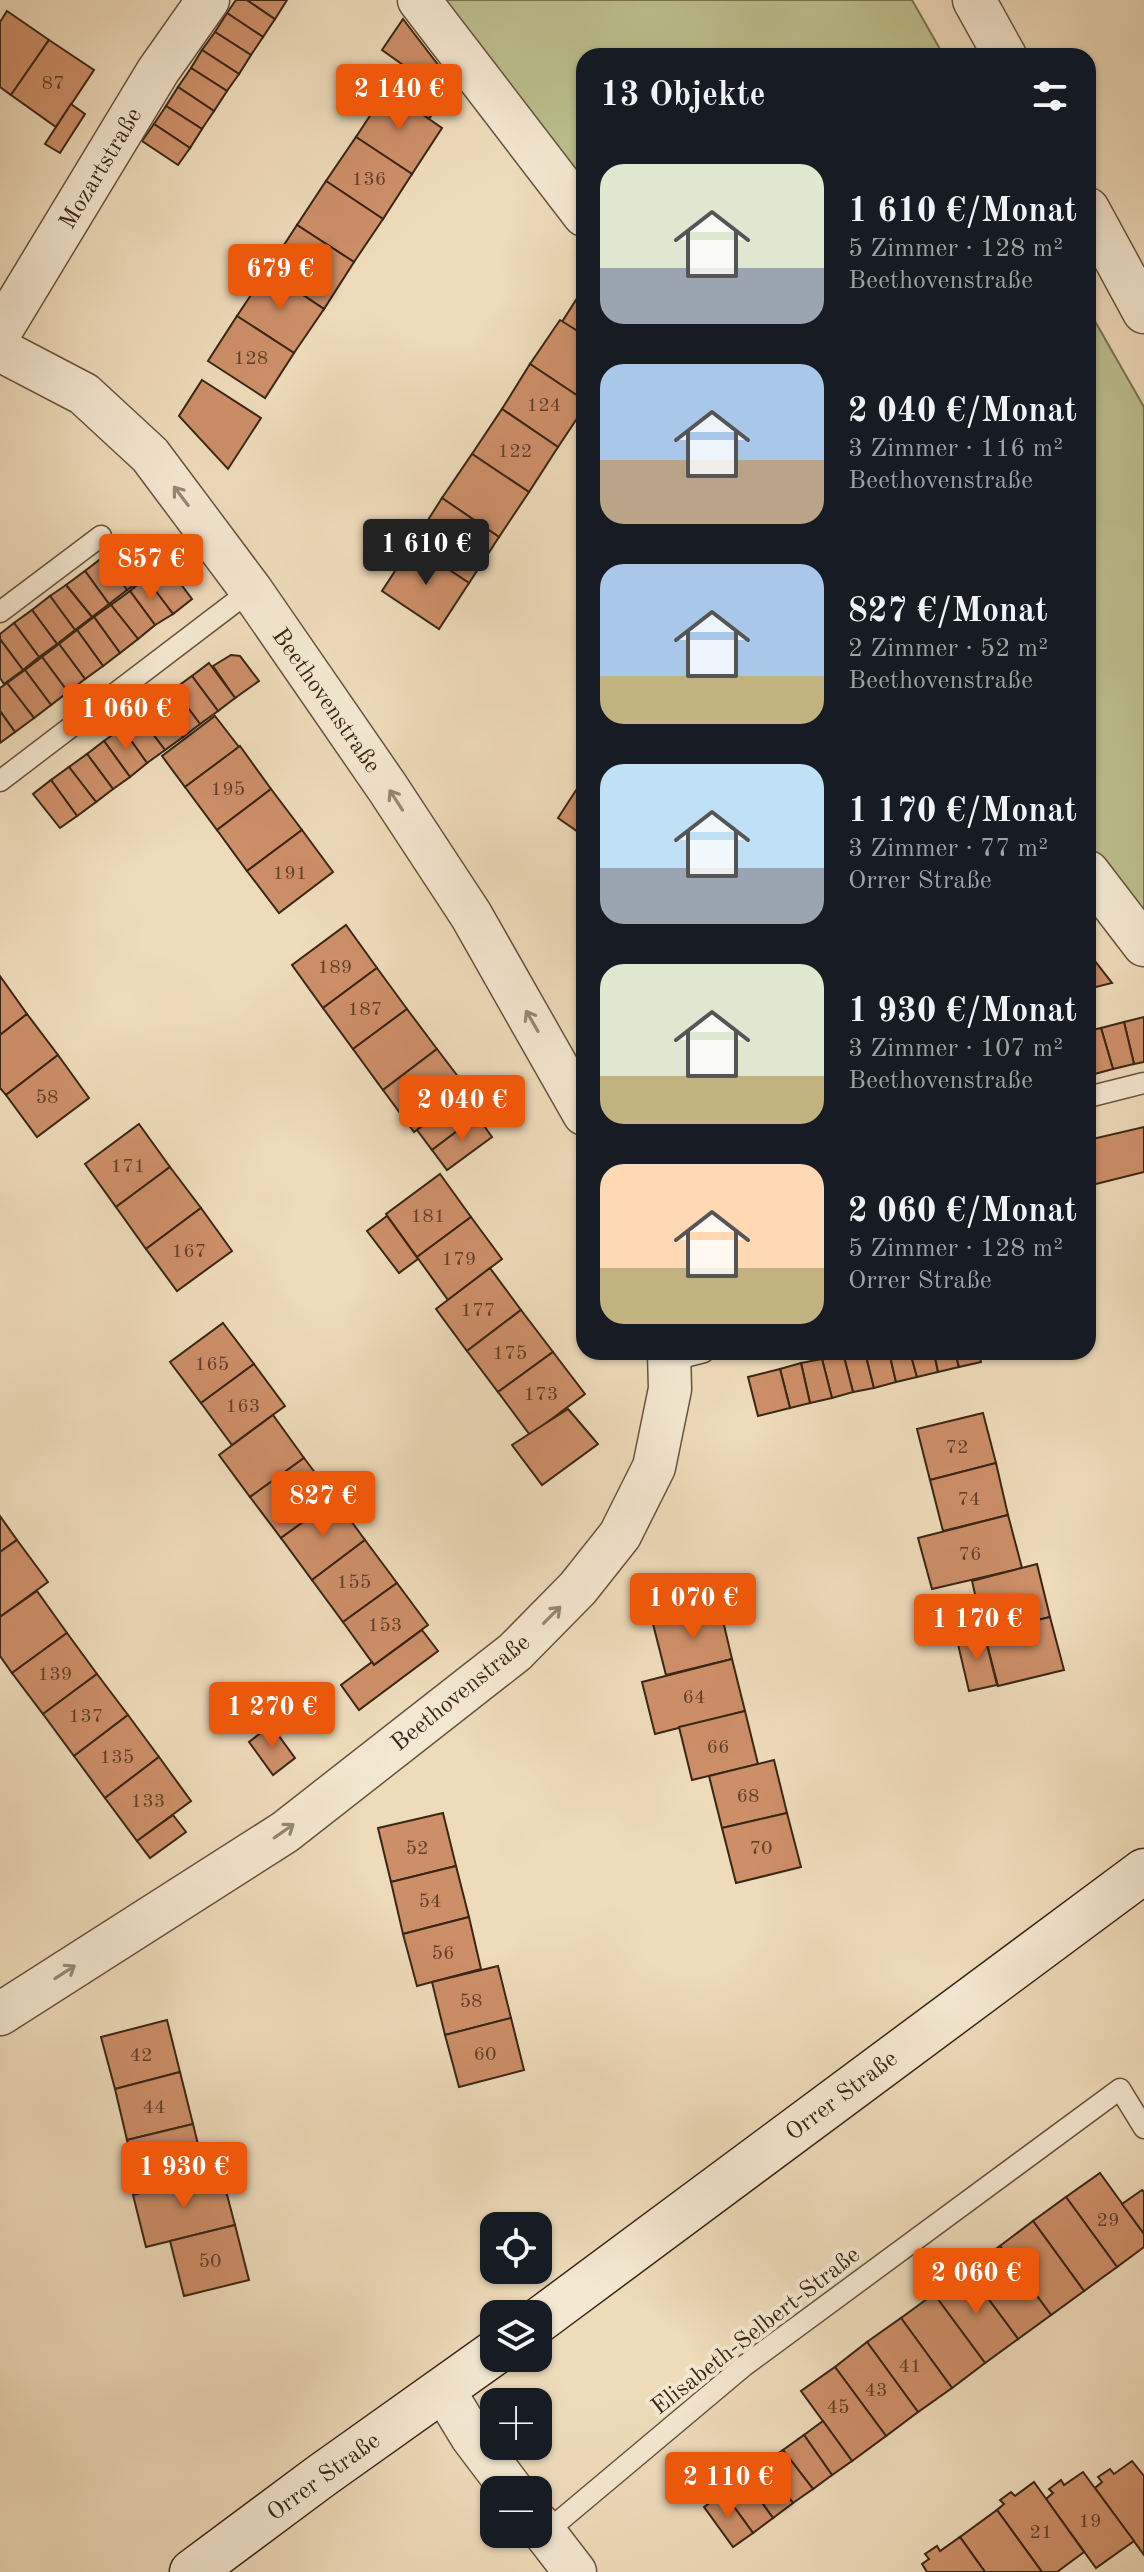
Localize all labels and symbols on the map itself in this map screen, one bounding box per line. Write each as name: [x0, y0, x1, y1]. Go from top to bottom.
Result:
pin: 2 140 €: [325, 64, 473, 132]
house number: 87: [41, 74, 65, 94]
street label: Mozartstraße: [56, 104, 147, 234]
house number: 136: [352, 170, 386, 190]
pin: 679 €: [224, 244, 336, 312]
house number: 128: [234, 349, 268, 369]
house number: 124: [527, 396, 561, 416]
house number: 122: [498, 442, 532, 462]
one-way arrow: [172, 486, 189, 508]
pin: 1 610 €: [352, 519, 500, 587]
pin: 857 €: [95, 534, 207, 602]
street label: Beethovenstraße: [267, 624, 384, 778]
pin: 1 060 €: [52, 684, 200, 752]
house number: 195: [211, 780, 245, 800]
one-way arrow: [387, 789, 403, 812]
house number: 191: [273, 864, 307, 884]
house number: 189: [318, 958, 352, 978]
house number: 187: [348, 1000, 382, 1020]
one-way arrow: [524, 1010, 540, 1033]
pin: 2 040 €: [388, 1075, 536, 1143]
house number: 58: [35, 1088, 59, 1108]
house number: 171: [111, 1157, 145, 1177]
house number: 181: [411, 1207, 445, 1227]
house number: 167: [172, 1242, 206, 1262]
house number: 179: [442, 1250, 476, 1270]
house number: 177: [461, 1301, 495, 1321]
house number: 175: [493, 1344, 527, 1364]
house number: 165: [195, 1355, 229, 1375]
house number: 173: [524, 1385, 558, 1405]
house number: 163: [226, 1397, 260, 1417]
house number: 72: [945, 1438, 969, 1458]
pin: 827 €: [267, 1471, 379, 1539]
house number: 74: [957, 1490, 981, 1510]
house number: 76: [958, 1545, 982, 1565]
house number: 155: [337, 1573, 371, 1593]
pin: 1 070 €: [619, 1573, 767, 1641]
pin: 1 170 €: [903, 1594, 1051, 1662]
one-way arrow: [542, 1605, 561, 1625]
house number: 153: [368, 1616, 402, 1636]
street label: Beethovenstraße: [387, 1631, 535, 1757]
house number: 139: [38, 1665, 72, 1685]
pin: 1 270 €: [198, 1682, 346, 1750]
house number: 64: [682, 1688, 706, 1708]
house number: 137: [69, 1707, 103, 1727]
house number: 66: [706, 1738, 730, 1758]
house number: 135: [100, 1748, 134, 1768]
house number: 68: [736, 1787, 760, 1807]
house number: 133: [131, 1792, 165, 1812]
one-way arrow: [273, 1823, 295, 1839]
house number: 52: [405, 1839, 429, 1859]
house number: 70: [749, 1839, 773, 1859]
house number: 54: [418, 1892, 442, 1912]
house number: 56: [431, 1944, 455, 1964]
one-way arrow: [54, 1963, 76, 1980]
house number: 58: [459, 1992, 483, 2012]
house number: 60: [473, 2045, 497, 2065]
house number: 42: [129, 2046, 153, 2066]
street label: Orrer Straße: [782, 2047, 902, 2146]
house number: 44: [142, 2098, 166, 2118]
pin: 1 930 €: [110, 2142, 258, 2210]
house number: 29: [1096, 2211, 1120, 2231]
street label: Elisabeth-Selbert-Straße: [648, 2243, 865, 2420]
pin: 2 060 €: [902, 2248, 1050, 2316]
house number: 50: [198, 2252, 222, 2272]
house number: 41: [898, 2357, 922, 2377]
house number: 43: [864, 2381, 888, 2401]
house number: 45: [826, 2398, 850, 2418]
street label: Orrer Straße: [263, 2429, 385, 2526]
pin: 2 110 €: [654, 2452, 802, 2520]
house number: 19: [1078, 2512, 1102, 2532]
house number: 21: [1029, 2523, 1053, 2543]

